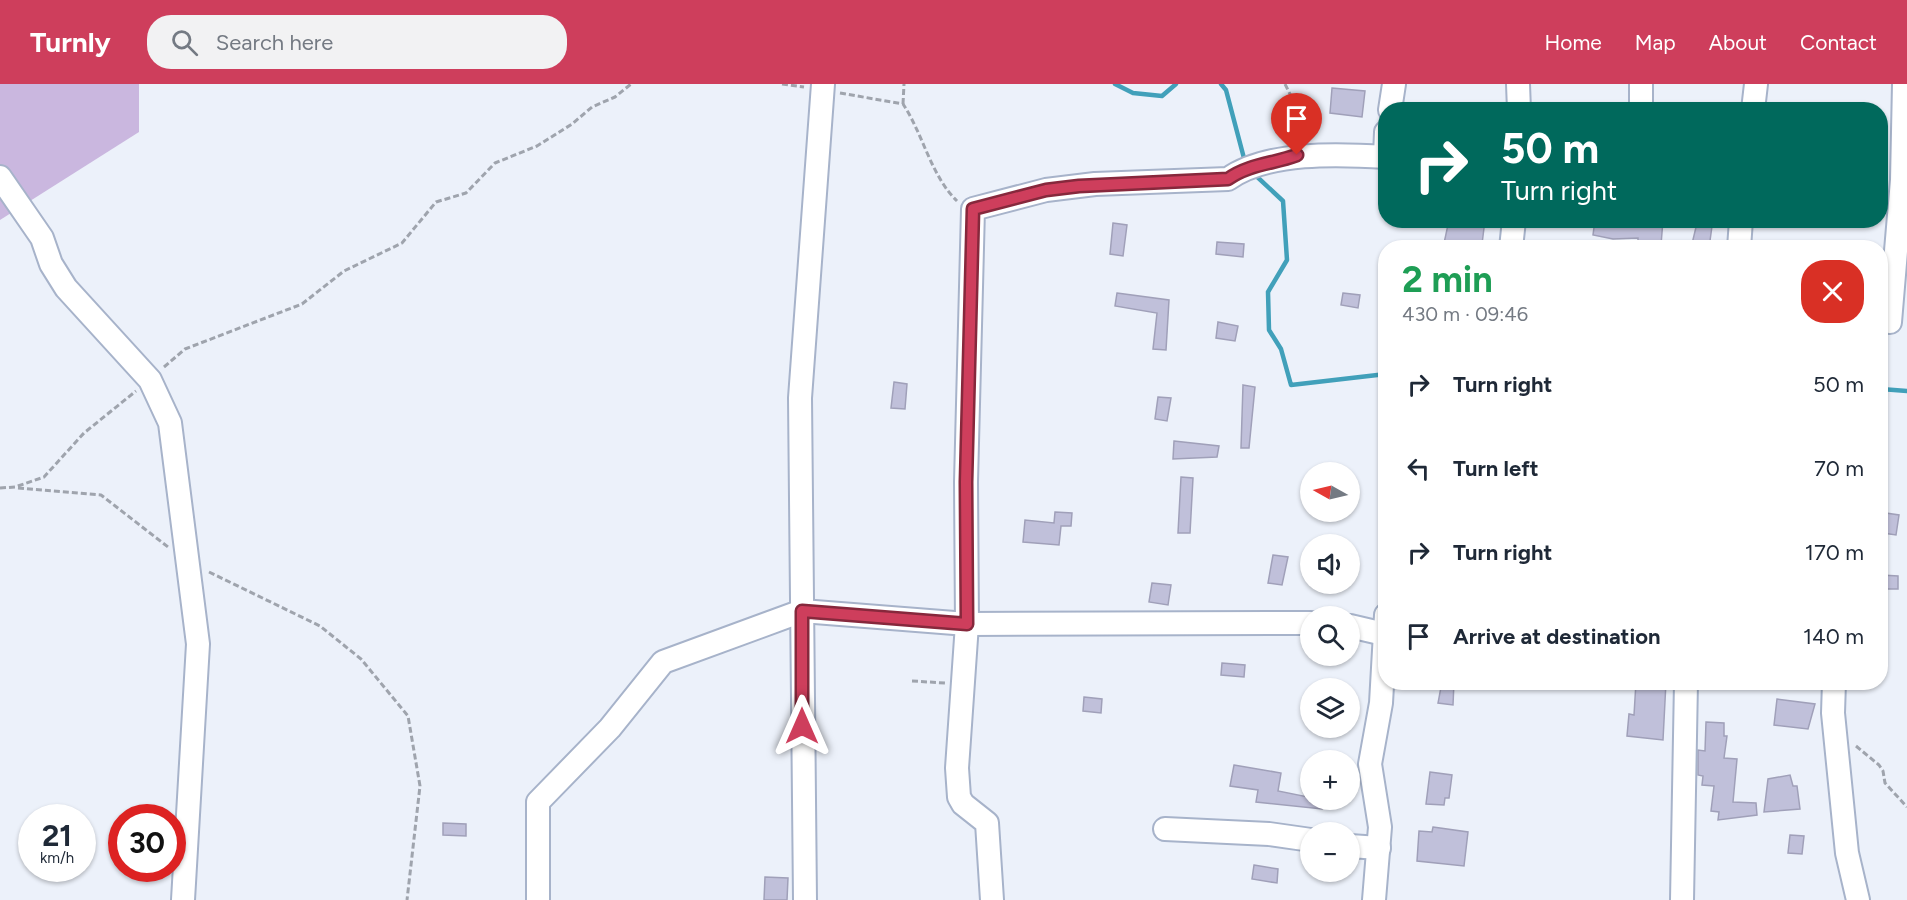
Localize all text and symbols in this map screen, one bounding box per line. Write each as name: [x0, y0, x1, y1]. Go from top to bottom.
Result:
search box: [147, 15, 567, 69]
text: Turnly: [30, 25, 111, 59]
icon: search: [168, 26, 201, 59]
text: Search here: [216, 29, 333, 56]
text: Home: [1545, 30, 1602, 55]
text: Map: [1635, 30, 1676, 55]
text: About: [1709, 30, 1767, 55]
text: Contact: [1800, 30, 1877, 55]
pin: [1271, 93, 1322, 155]
icon: arrive: [1280, 102, 1313, 135]
text: 50 m: [1501, 123, 1599, 174]
icon: right: [1402, 126, 1480, 204]
text: Turn right: [1501, 174, 1617, 207]
text: 2 min: [1402, 258, 1493, 301]
button: close: [1801, 260, 1864, 323]
text: 430 m · 09:46: [1402, 302, 1528, 326]
icon: right: [1402, 368, 1435, 401]
text: Turn right: [1453, 371, 1552, 398]
text: 50 m: [1813, 371, 1864, 398]
icon: left: [1402, 452, 1435, 485]
text: Turn left: [1453, 455, 1539, 482]
text: 70 m: [1814, 455, 1864, 482]
north arrow: [1300, 462, 1360, 522]
map controls: [1300, 462, 1360, 882]
button: sound: [1300, 534, 1360, 594]
icon: right: [1402, 536, 1435, 569]
text: Turn right: [1453, 539, 1552, 566]
text: 170 m: [1805, 539, 1864, 566]
button: search: [1300, 606, 1360, 666]
icon: arrive: [1402, 620, 1435, 653]
text: Arrive at destination: [1453, 623, 1661, 650]
text: 140 m: [1803, 623, 1864, 650]
button: layers: [1300, 678, 1360, 738]
position arrow: [770, 694, 834, 758]
button: +: [1300, 750, 1360, 810]
speed limit sign: 30: [108, 804, 186, 882]
text: 21: [42, 817, 72, 854]
button: −: [1300, 822, 1360, 882]
text: km/h: [40, 849, 74, 867]

